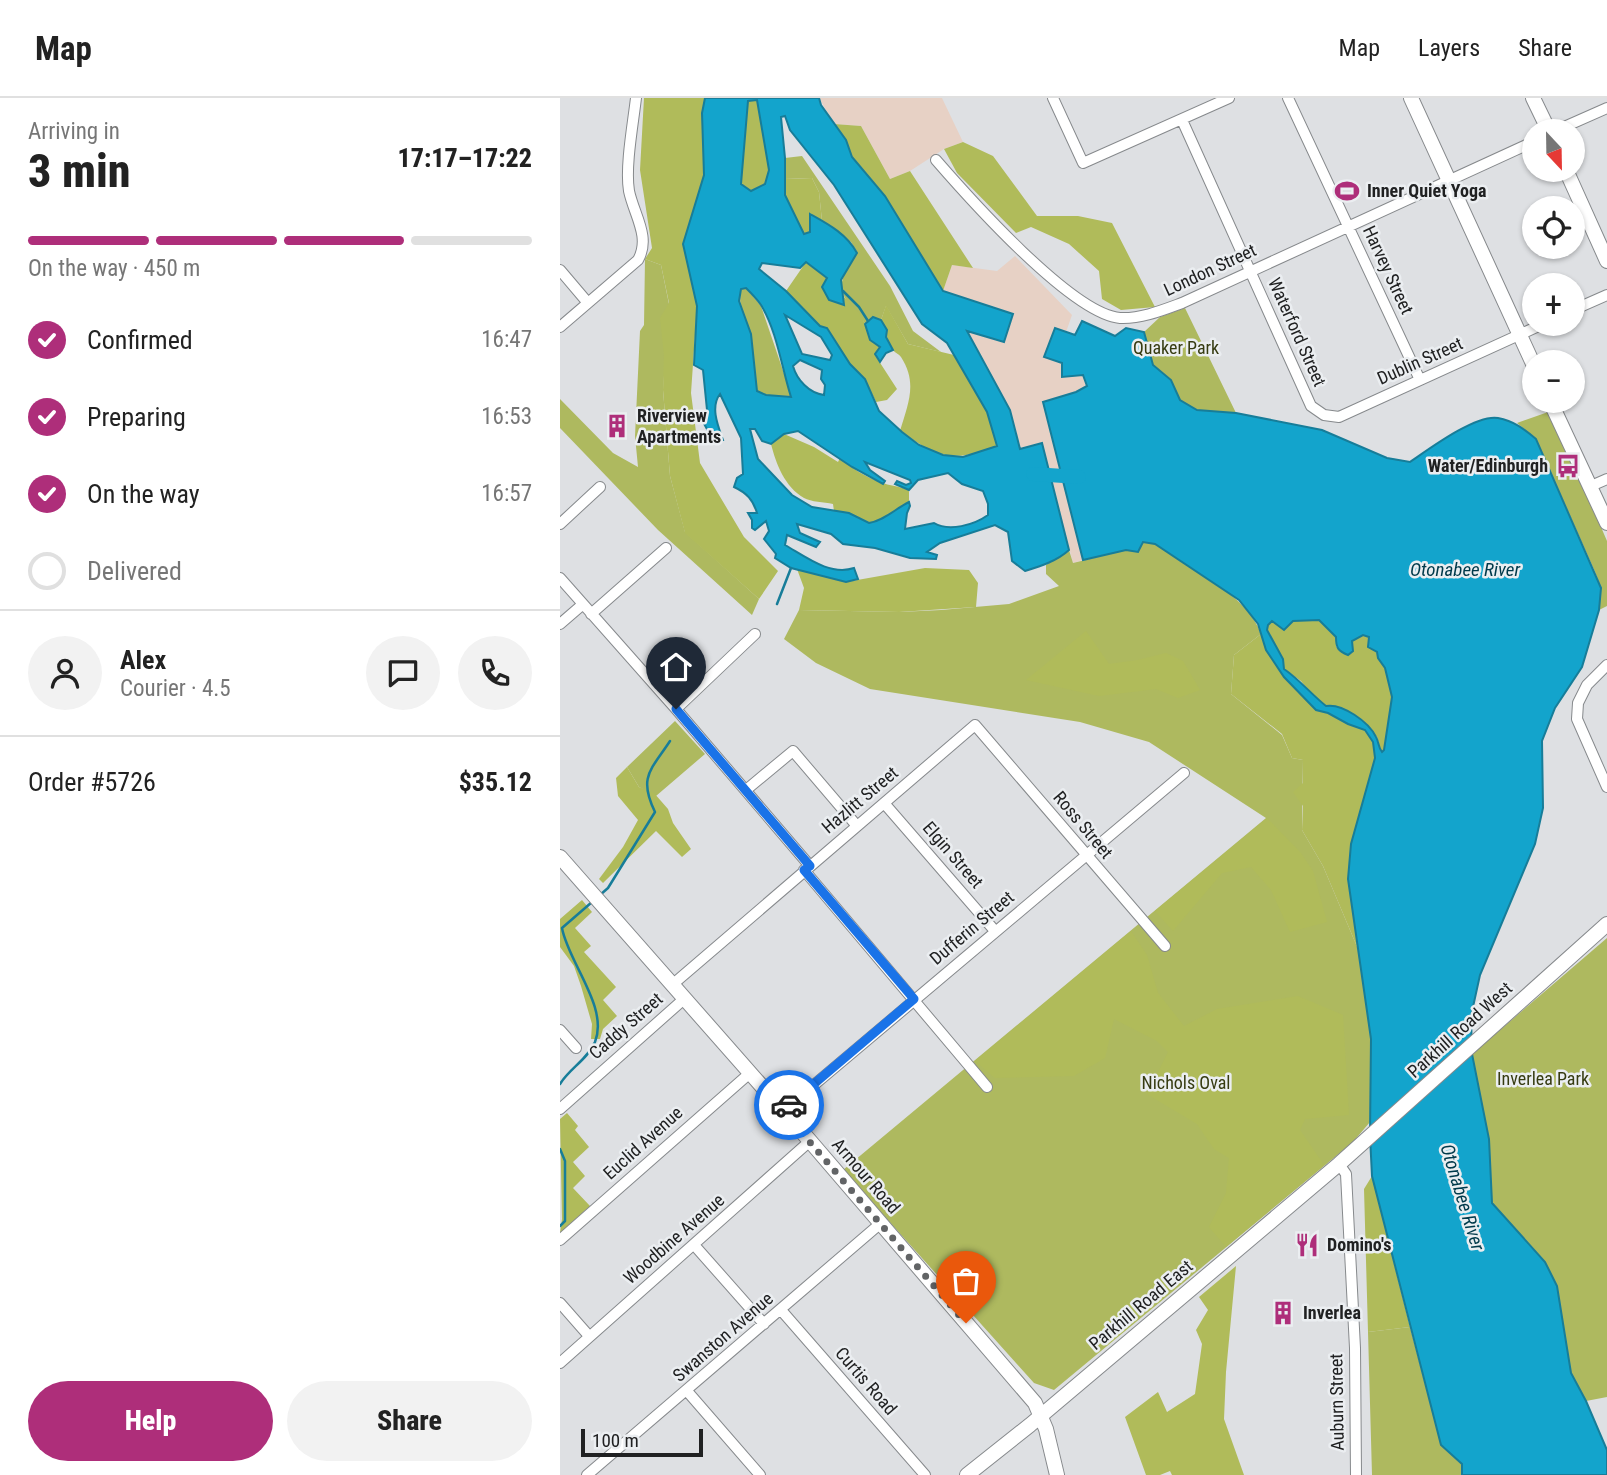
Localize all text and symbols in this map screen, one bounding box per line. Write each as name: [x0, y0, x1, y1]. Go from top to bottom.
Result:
text: Map: [35, 29, 92, 68]
text: Map: [1339, 34, 1380, 62]
text: Layers: [1418, 34, 1480, 62]
text: Share: [1518, 34, 1572, 62]
text: Arriving in: [28, 118, 120, 145]
north arrow: [1522, 119, 1586, 182]
map controls: [1522, 119, 1585, 413]
text: 17:17–17:22: [398, 143, 532, 173]
text: 3 min: [28, 144, 131, 198]
sports icon: Inner Quiet Yoga: [1333, 177, 1361, 205]
place label: Inner Quiet Yoga: [1367, 180, 1487, 201]
button: locate: [1522, 196, 1585, 259]
street label: Harvey Street: [1359, 222, 1418, 317]
street label: London Street: [1160, 239, 1259, 300]
text: On the way · 450 m: [28, 255, 200, 282]
button: +: [1522, 273, 1585, 336]
street label: Waterford Street: [1264, 274, 1331, 389]
icon: check: [28, 321, 66, 359]
text: Confirmed: [87, 325, 193, 355]
text: 16:47: [481, 326, 532, 353]
street label: Dublin Street: [1374, 332, 1466, 389]
park label: Quaker Park: [1133, 337, 1219, 358]
button: −: [1522, 350, 1585, 413]
icon: check: [28, 398, 66, 436]
text: Preparing: [87, 402, 186, 432]
text: 16:53: [481, 403, 532, 430]
place label: Riverview Apartments: [637, 405, 721, 447]
building icon: Riverview Apartments: [603, 412, 631, 440]
bus stop icon: Water/Edinburgh: [1554, 452, 1582, 480]
place label: Water/Edinburgh: [1428, 455, 1548, 476]
icon: check: [28, 475, 66, 513]
text: On the way: [87, 479, 200, 509]
text: 16:57: [481, 480, 532, 507]
text: Delivered: [87, 556, 182, 586]
water label: Otonabee River: [1410, 558, 1520, 581]
button: person: [28, 636, 102, 710]
button: chat: [366, 636, 440, 710]
button: phone: [458, 636, 532, 710]
pin: [646, 637, 706, 709]
text: Alex: [120, 645, 166, 675]
icon: home: [657, 648, 695, 686]
text: Courier · 4.5: [120, 675, 231, 702]
street label: Hazlitt Street: [817, 762, 902, 838]
text: Order #5726: [28, 767, 156, 797]
text: $35.12: [459, 767, 532, 797]
street label: Ross Street: [1049, 787, 1118, 863]
street label: Elgin Street: [919, 817, 988, 892]
street label: Dufferin Street: [925, 886, 1018, 969]
street label: Parkhill Road West: [1403, 977, 1516, 1082]
street label: Caddy Street: [585, 988, 667, 1063]
park label: Inverlea Park: [1497, 1068, 1589, 1089]
courier: [754, 1070, 824, 1140]
park label: Nichols Oval: [1142, 1072, 1230, 1093]
icon: car: [770, 1086, 808, 1124]
street label: Euclid Avenue: [599, 1102, 686, 1184]
street label: Armour Road: [828, 1134, 905, 1218]
water label: Otonabee River: [1435, 1141, 1490, 1254]
street label: Woodbine Avenue: [619, 1189, 728, 1288]
restaurant icon: Domino's: [1293, 1231, 1321, 1259]
place label: Domino's: [1327, 1234, 1391, 1255]
pin: [936, 1251, 996, 1323]
street label: Parkhill Road East: [1085, 1255, 1197, 1354]
icon: bag: [947, 1262, 985, 1300]
street label: Swanston Avenue: [668, 1288, 777, 1386]
building icon: Inverlea: [1269, 1299, 1297, 1327]
place label: Inverlea: [1303, 1302, 1361, 1323]
street label: Curtis Road: [831, 1343, 901, 1419]
street label: Auburn Street: [1325, 1353, 1348, 1451]
button: Help: [28, 1381, 273, 1461]
button: Share: [287, 1381, 532, 1461]
scale bar: [581, 1426, 704, 1458]
text: 100 m: [592, 1429, 639, 1452]

